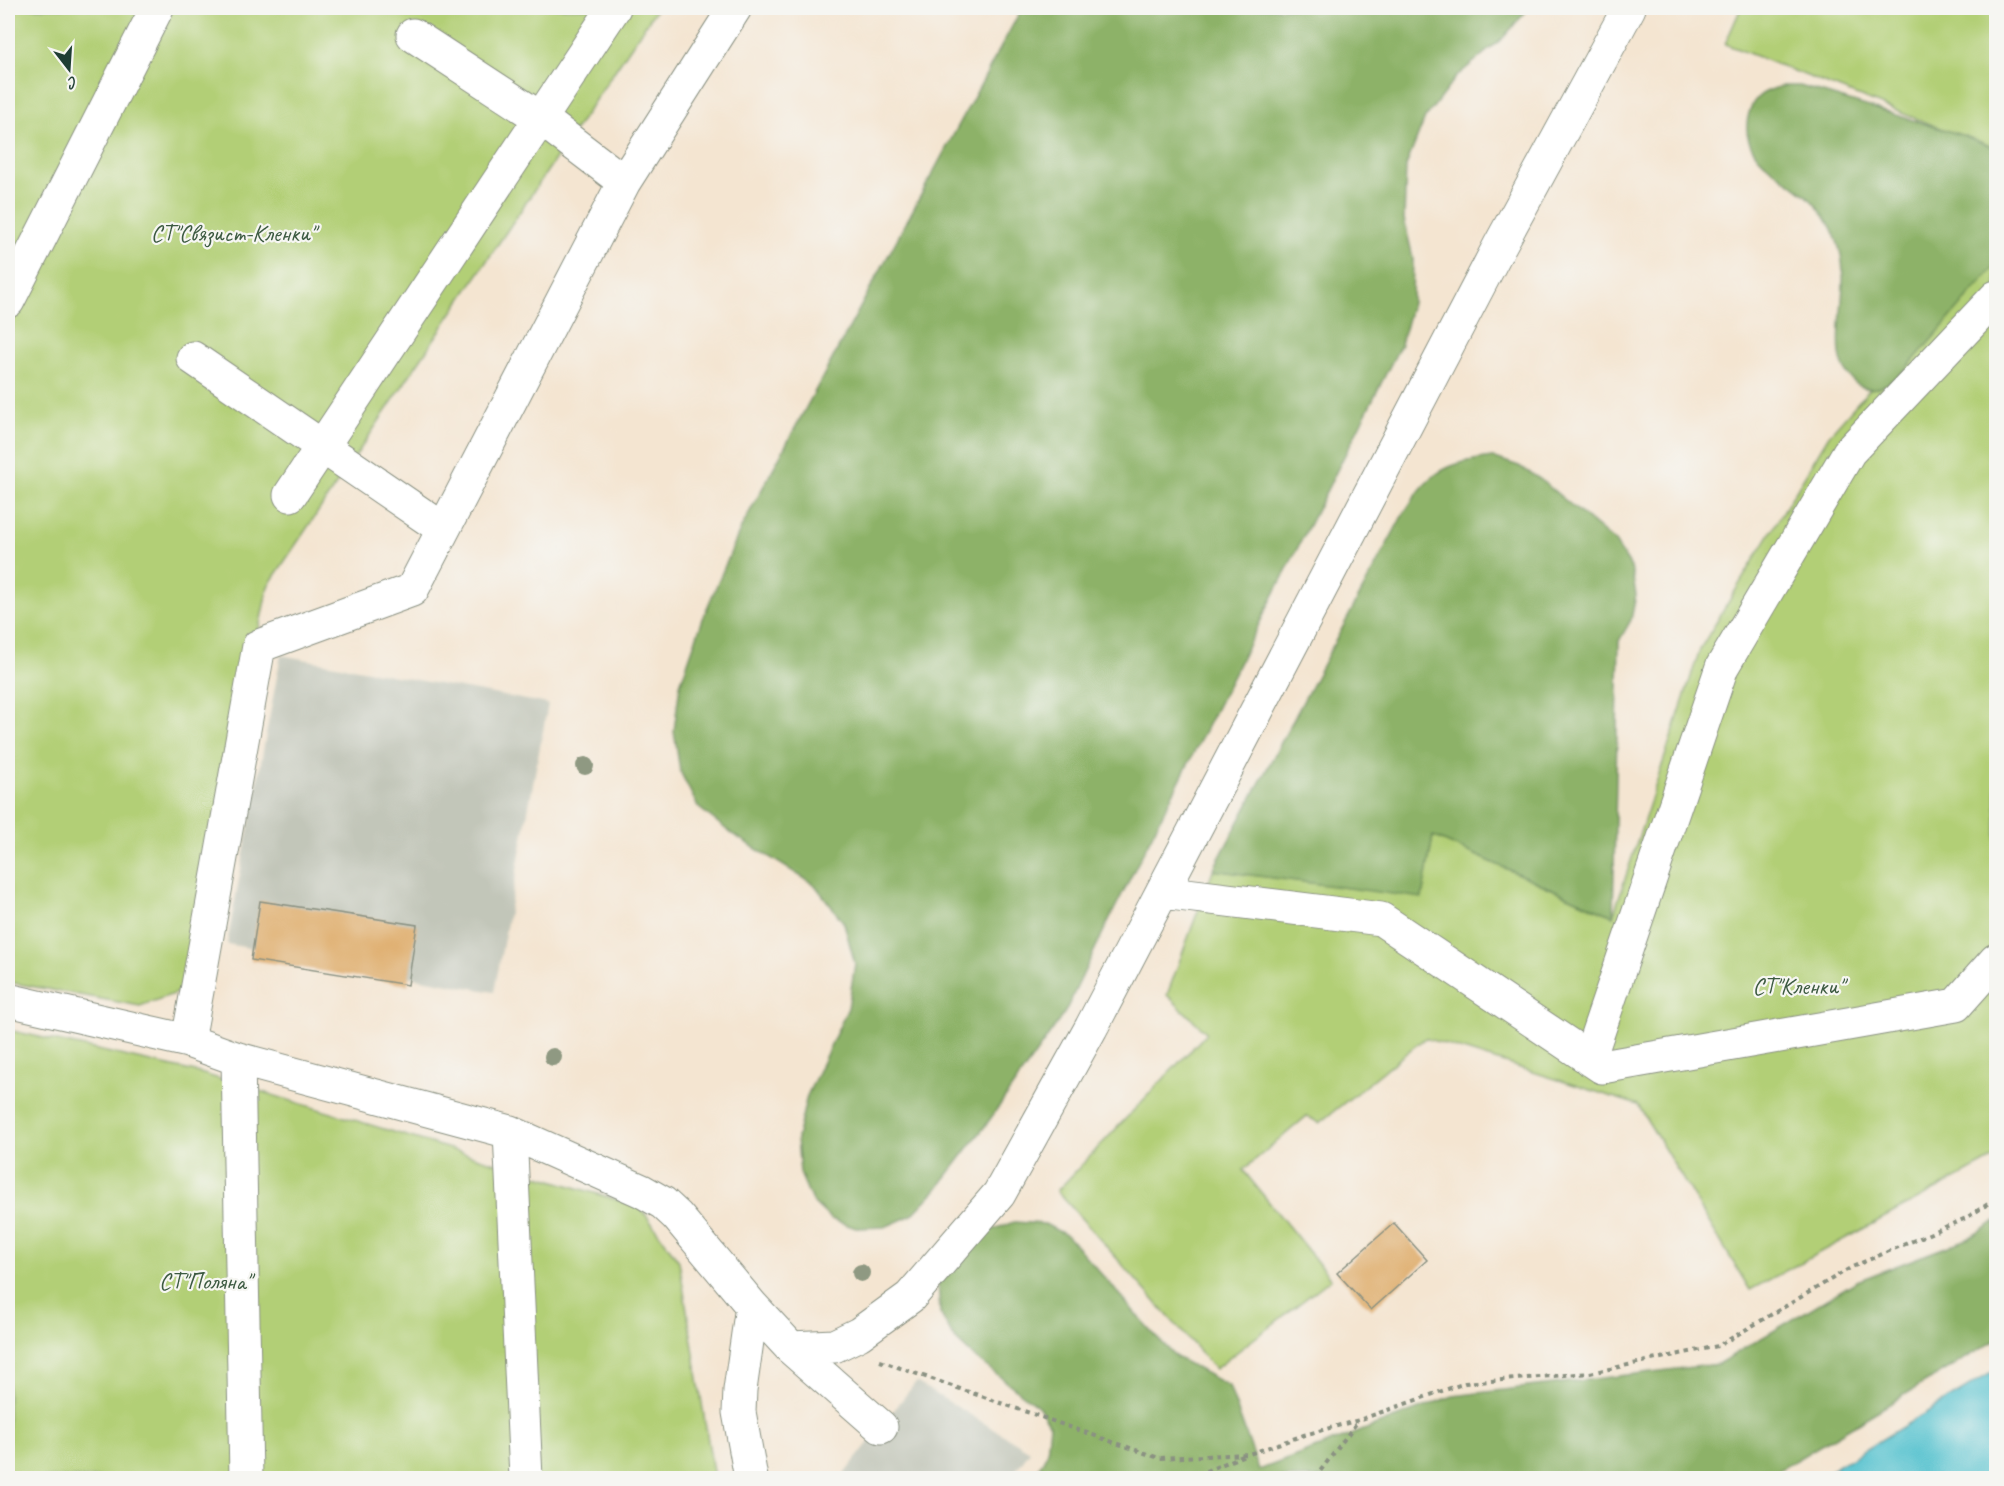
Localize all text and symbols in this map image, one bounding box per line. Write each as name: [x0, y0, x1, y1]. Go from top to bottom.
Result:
north arrow: [39, 39, 99, 99]
text: С: [64, 72, 80, 94]
park label: СТ"Связист-Кленки": [151, 218, 321, 248]
park label: СТ"Кленки": [1752, 971, 1849, 1001]
park label: СТ"Поляна": [159, 1266, 256, 1296]

